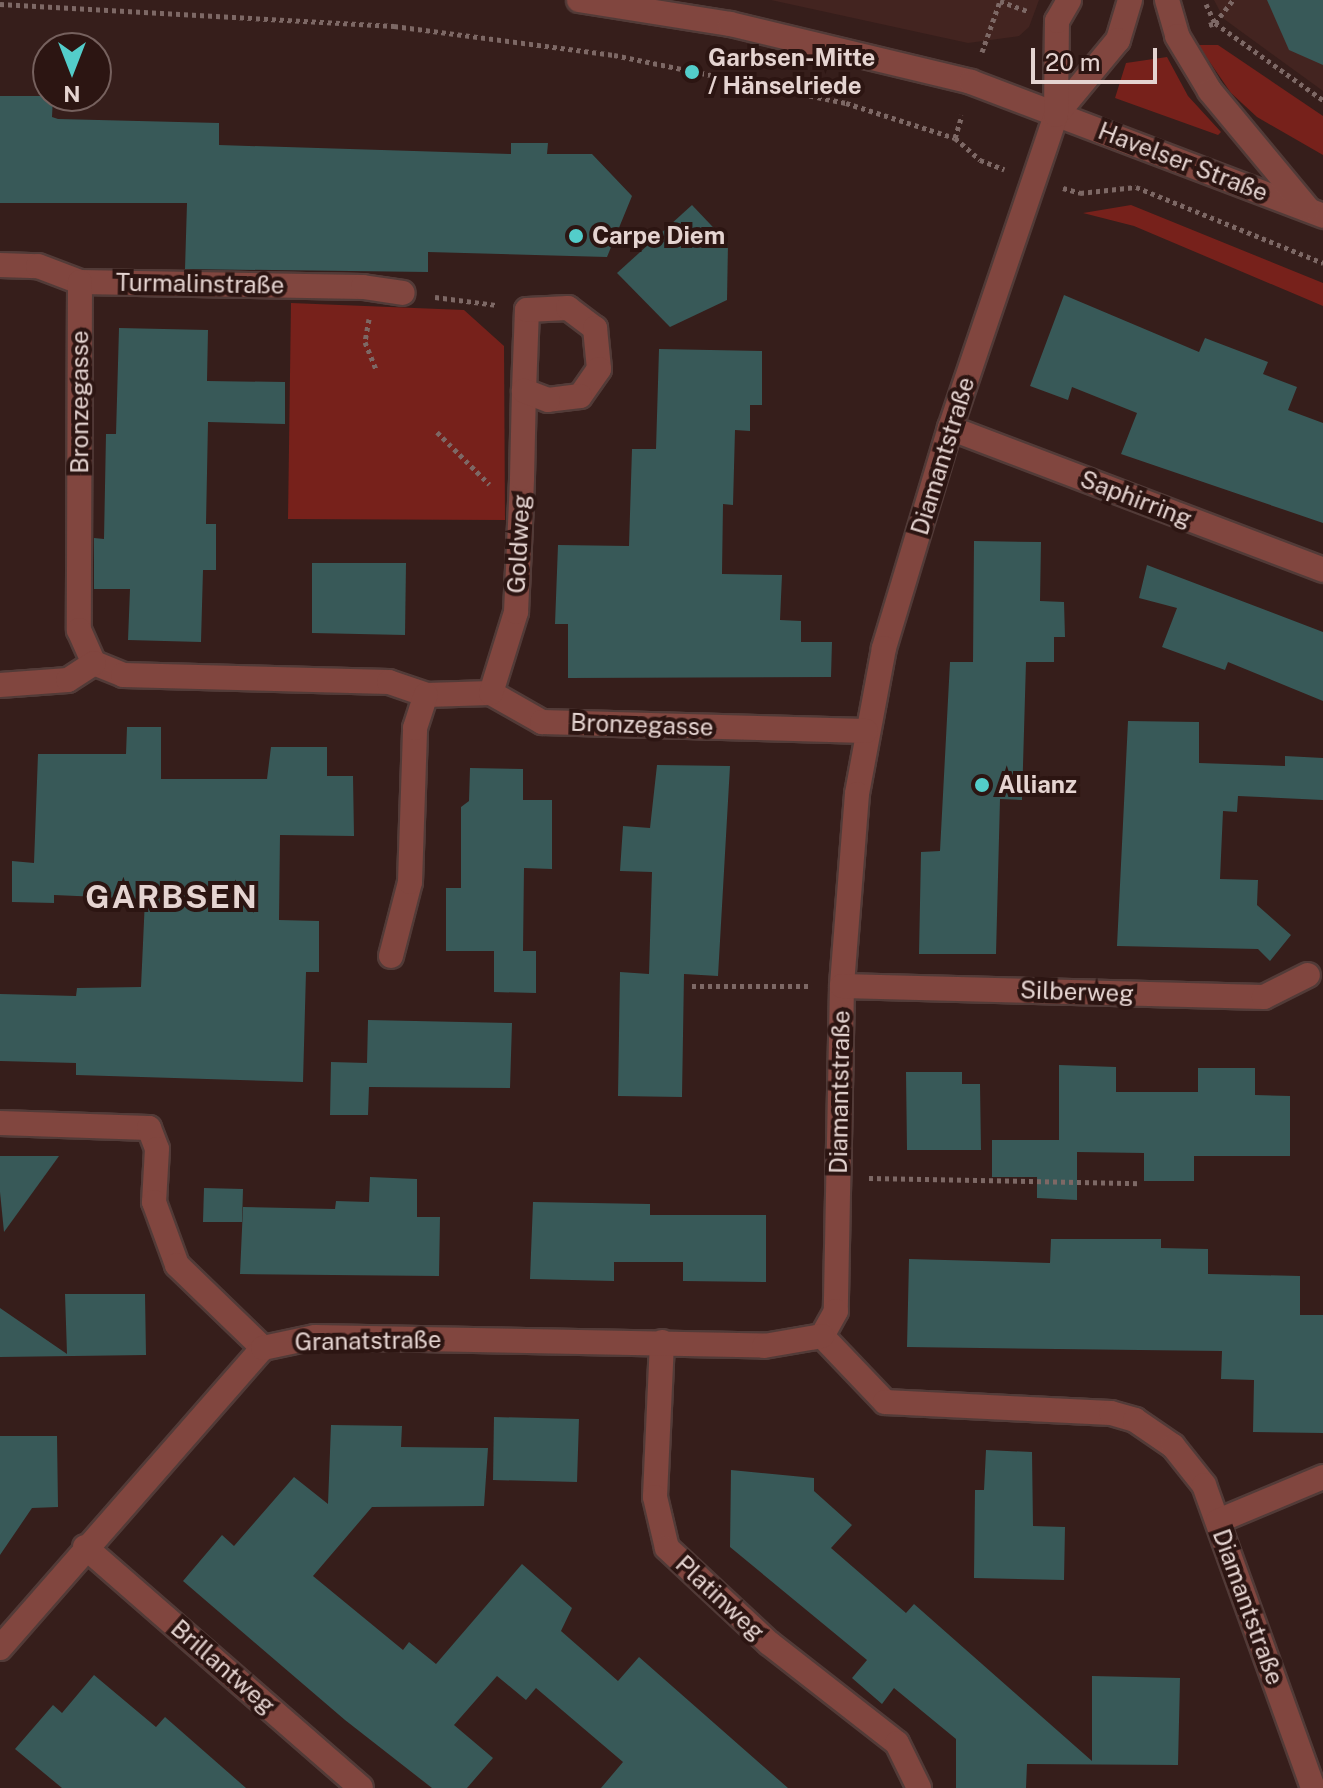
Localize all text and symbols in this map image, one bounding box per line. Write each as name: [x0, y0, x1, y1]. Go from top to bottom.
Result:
north arrow: [32, 32, 112, 112]
scale bar: [1035, 32, 1161, 82]
place label: Garbsen-Mitte / Hänselriede: [708, 44, 875, 100]
text: 20 m: [1045, 48, 1101, 76]
marker: Garbsen-Mitte / Hänselriede: [683, 63, 701, 81]
text: N: [63, 81, 81, 107]
street label: Havelser Straße: [1094, 116, 1272, 208]
place label: Carpe Diem: [592, 222, 725, 250]
marker: Carpe Diem: [567, 227, 585, 245]
street label: Turmalinstraße: [116, 268, 284, 300]
street label: Bronzegasse: [66, 330, 94, 474]
street label: Diamantstraße: [905, 374, 981, 538]
street label: Saphirring: [1076, 465, 1196, 533]
street label: Goldweg: [502, 494, 536, 594]
street label: Bronzegasse: [570, 708, 714, 742]
place label: Allianz: [998, 771, 1077, 799]
marker: Allianz: [973, 776, 991, 794]
district label: GARBSEN: [85, 878, 259, 916]
street label: Silberweg: [1020, 976, 1134, 1008]
street label: Diamantstraße: [824, 1010, 856, 1174]
street label: Granatstraße: [294, 1325, 442, 1357]
street label: Diamantstraße: [1206, 1525, 1290, 1689]
street label: Platinweg: [670, 1550, 770, 1646]
street label: Brillantweg: [165, 1614, 281, 1720]

